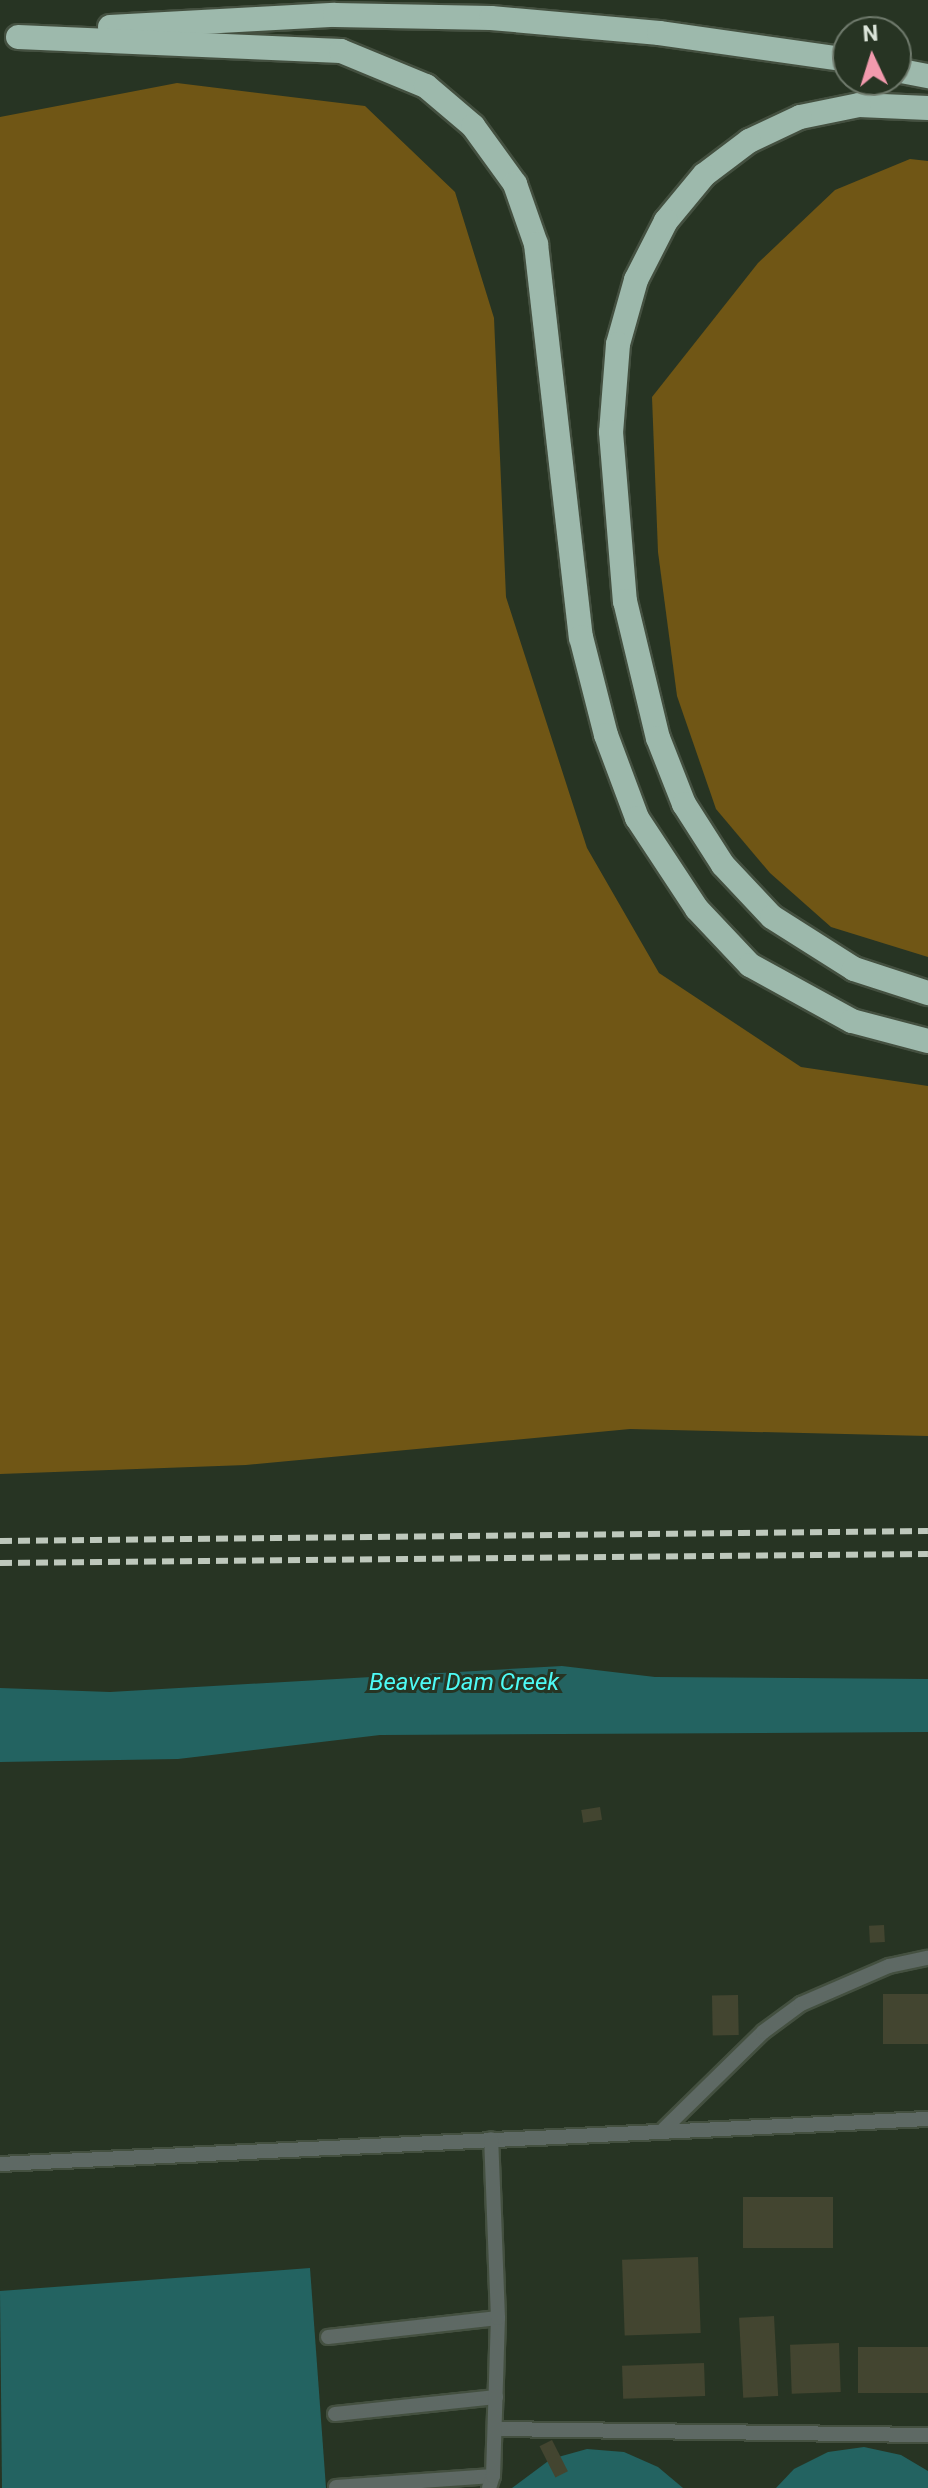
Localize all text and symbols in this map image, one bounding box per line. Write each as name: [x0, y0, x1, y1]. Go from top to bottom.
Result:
north arrow: [832, 16, 912, 96]
text: N: [862, 21, 879, 47]
water label: Beaver Dam Creek: [369, 1669, 559, 1697]

